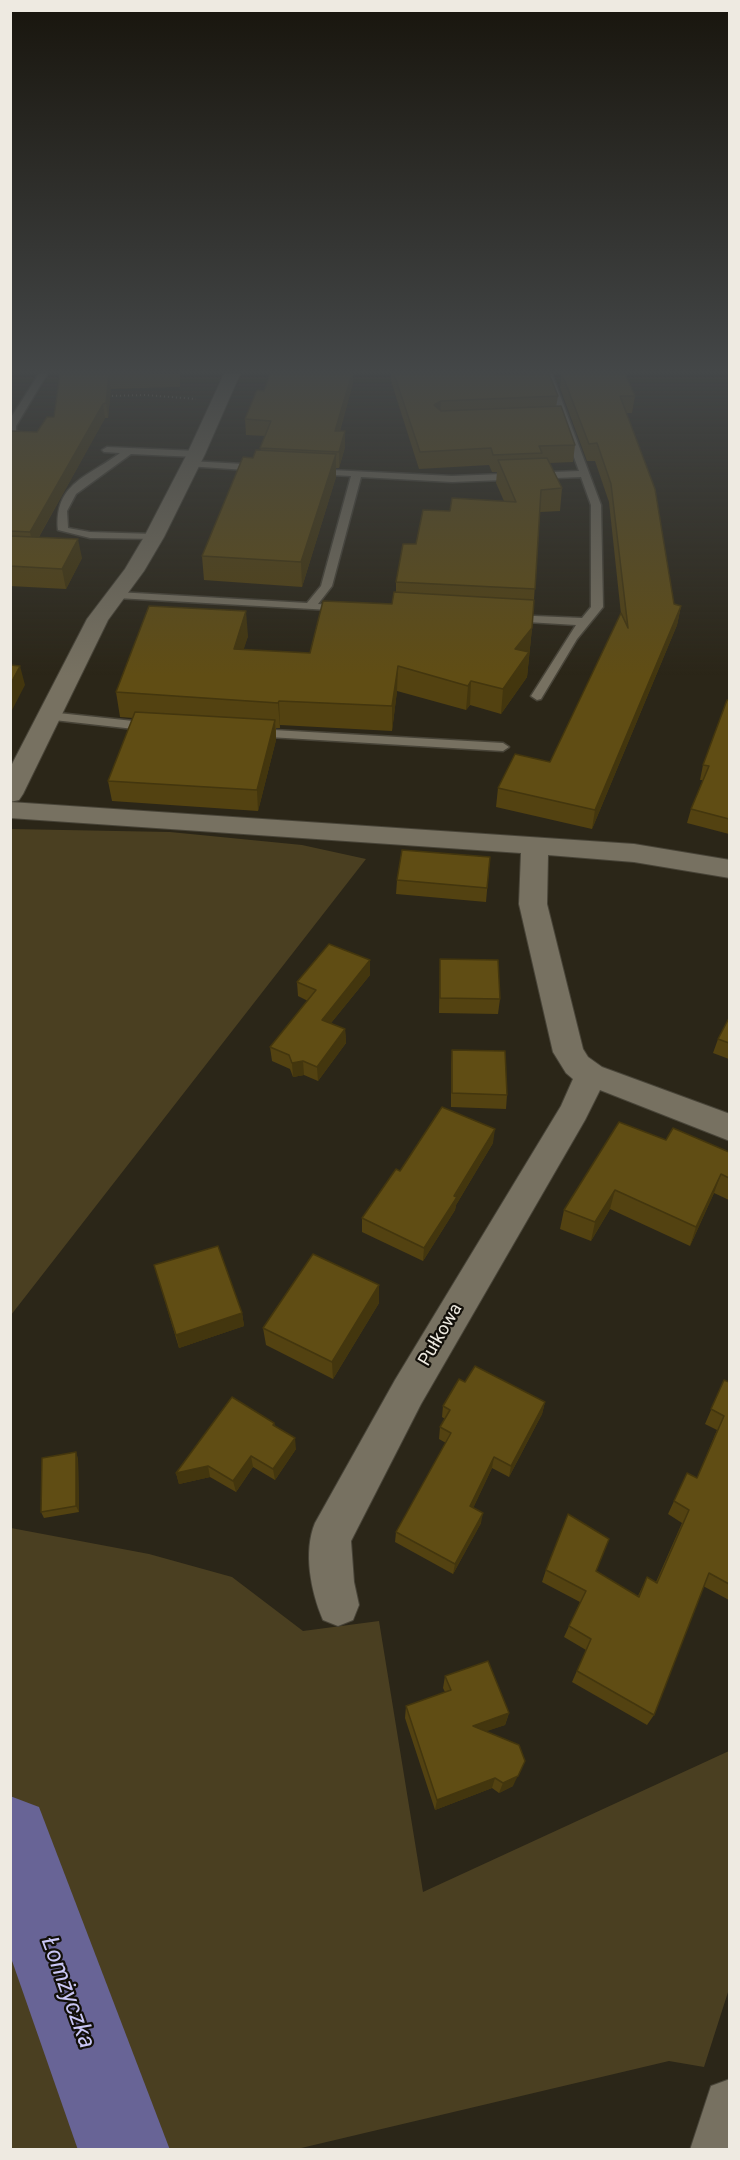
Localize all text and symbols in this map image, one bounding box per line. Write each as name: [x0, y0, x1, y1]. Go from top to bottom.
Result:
street label: Pułkowa: [414, 1300, 468, 1370]
water label: Łomżyczka: [33, 1933, 101, 2053]

